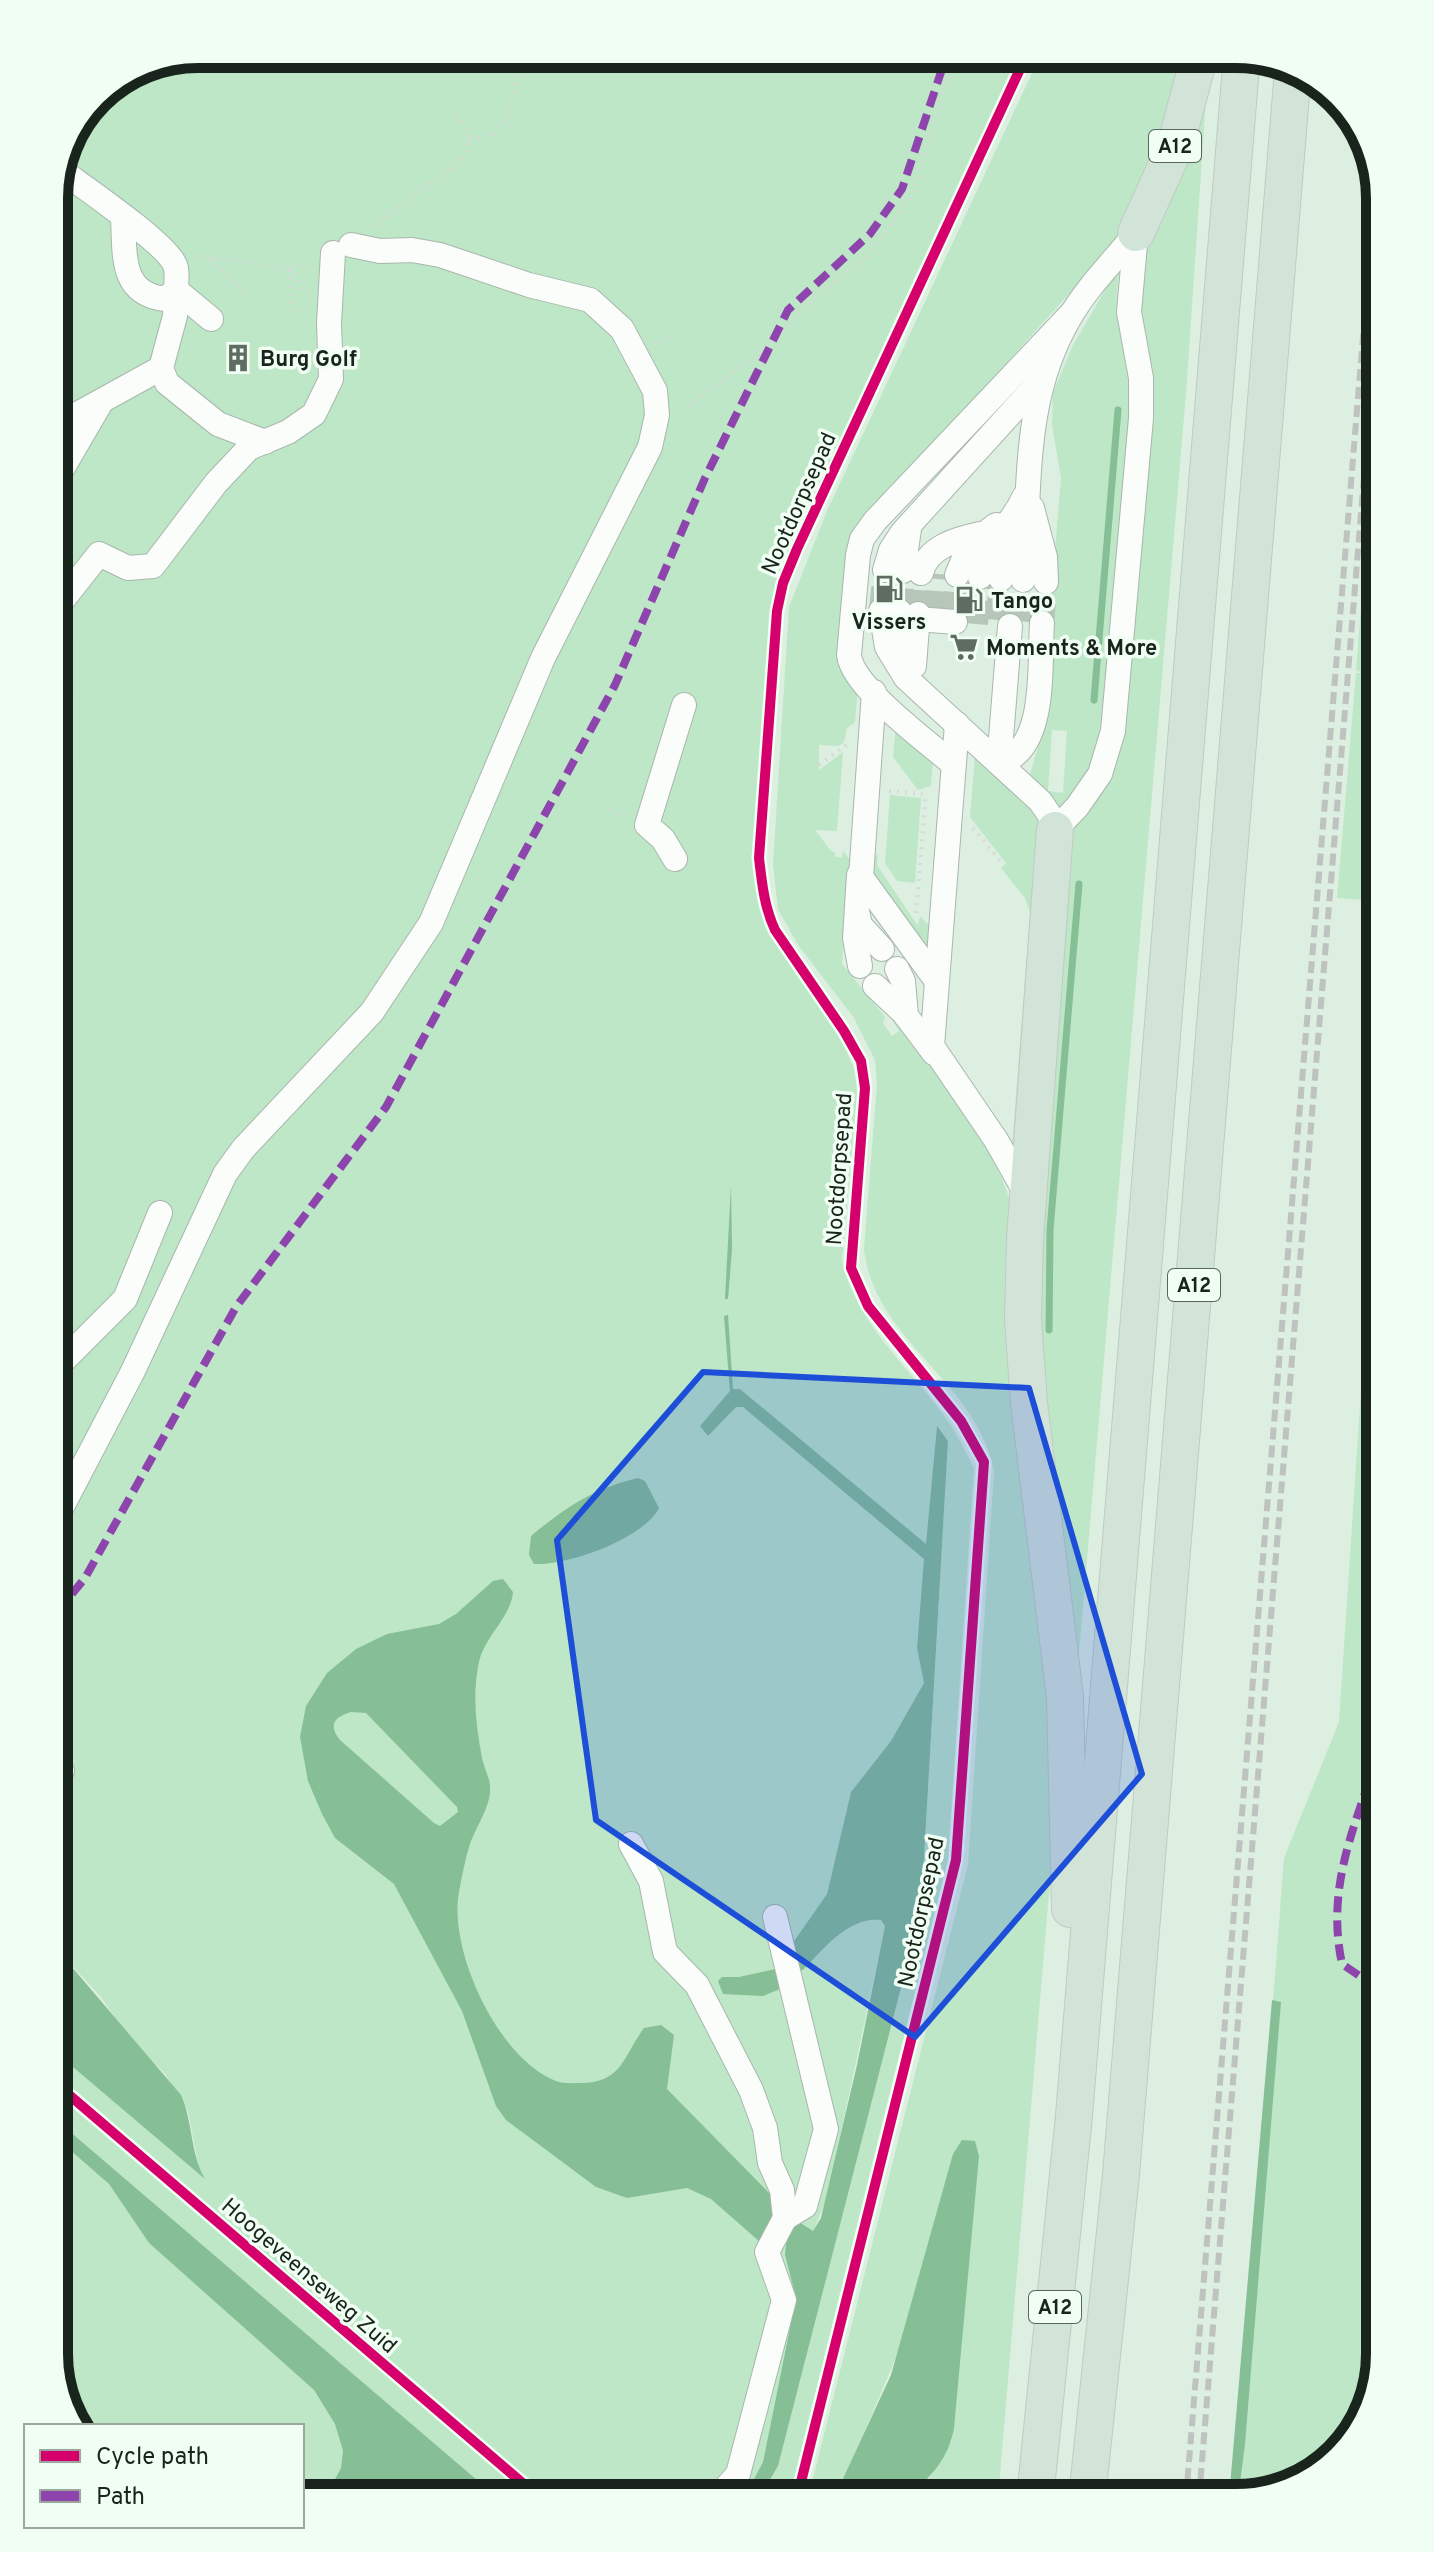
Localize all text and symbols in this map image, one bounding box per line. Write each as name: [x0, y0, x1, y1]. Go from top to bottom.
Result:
road number: A12: [1149, 130, 1201, 162]
building icon: Burg Golf: [223, 343, 253, 373]
place label: Burg Golf: [260, 347, 357, 374]
street label: Nootdorpsepad: [757, 429, 844, 579]
fuel station icon: Vissers: [874, 574, 904, 604]
fuel station icon: Tango: [954, 585, 984, 615]
place label: Tango: [991, 589, 1053, 616]
place label: Vissers: [852, 610, 926, 637]
supermarket icon: Moments & More: [949, 632, 979, 662]
place label: Moments & More: [986, 636, 1157, 663]
street label: Nootdorpsepad: [822, 1092, 859, 1246]
road number: A12: [1168, 1269, 1220, 1301]
street label: Nootdorpsepad: [893, 1835, 952, 1990]
street label: Hoogeveenseweg Zuid: [215, 2193, 402, 2360]
road number: A12: [1029, 2291, 1081, 2323]
legend: [24, 2424, 304, 2528]
text: Cycle path: [96, 2443, 209, 2473]
text: Path: [96, 2483, 145, 2513]

